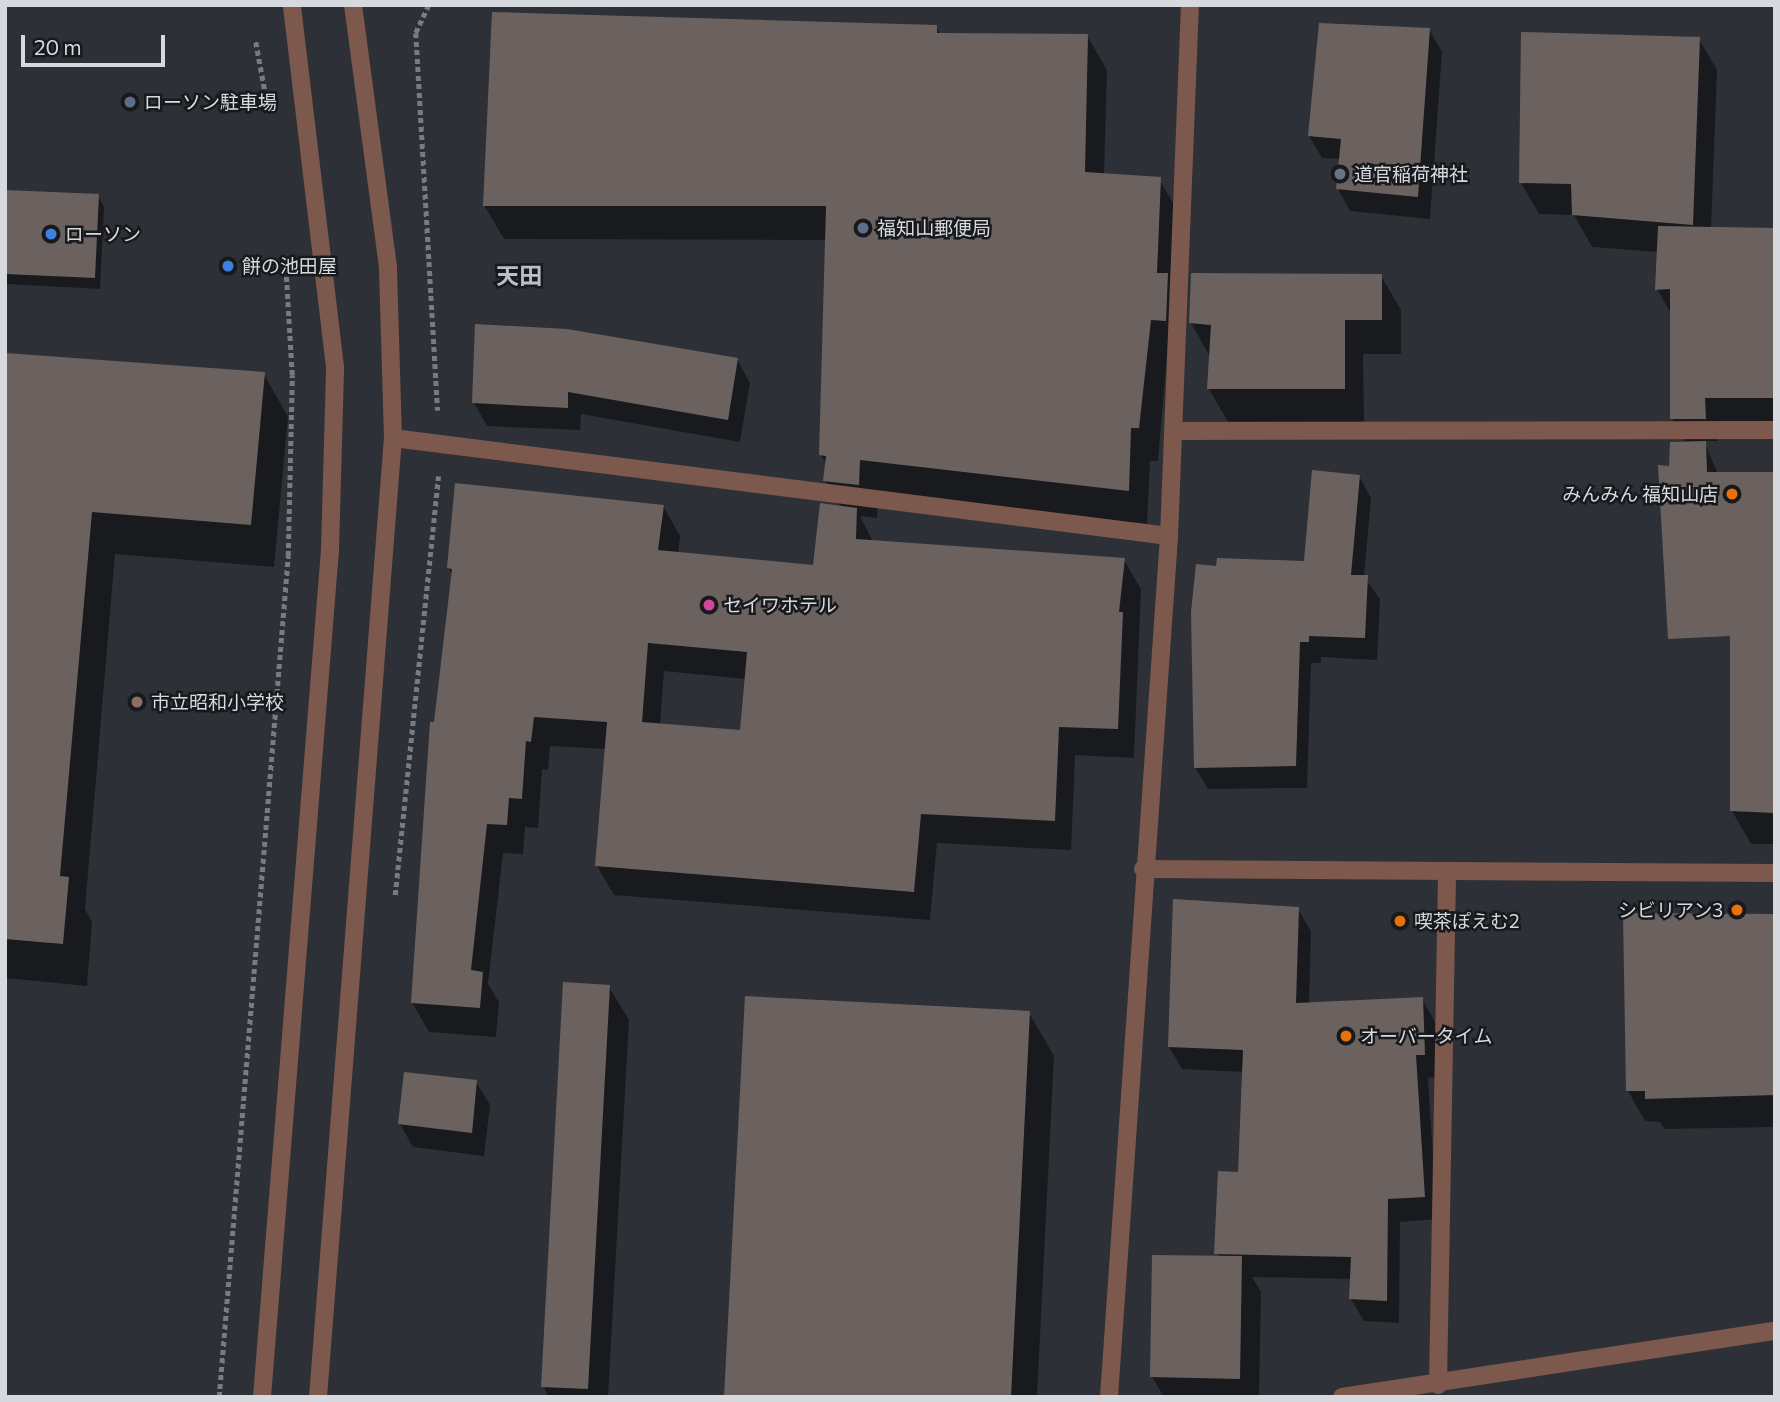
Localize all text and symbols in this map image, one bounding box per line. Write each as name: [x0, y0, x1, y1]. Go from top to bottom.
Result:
scale bar: [24, 21, 168, 65]
text: 20 m: [34, 34, 82, 59]
place label: ローソン駐車場: [144, 91, 277, 113]
marker: ローソン駐車場: [122, 94, 138, 110]
place label: 道官稲荷神社: [1354, 163, 1468, 185]
marker: 道官稲荷神社: [1332, 166, 1348, 182]
place label: 福知山郵便局: [877, 217, 991, 239]
marker: 福知山郵便局: [855, 220, 871, 236]
place label: ローソン: [65, 223, 141, 245]
marker: ローソン: [43, 226, 59, 242]
place label: 餅の池田屋: [242, 255, 337, 277]
marker: 餅の池田屋: [220, 258, 236, 274]
district label: 天田: [496, 261, 542, 289]
place label: みんみん 福知山店: [1562, 483, 1718, 505]
marker: みんみん 福知山店: [1724, 486, 1740, 502]
place label: セイワホテル: [723, 594, 837, 616]
marker: セイワホテル: [701, 597, 717, 613]
place label: 市立昭和小学校: [151, 691, 284, 713]
marker: 市立昭和小学校: [129, 694, 145, 710]
place label: シビリアン3: [1617, 899, 1723, 921]
marker: シビリアン3: [1729, 902, 1745, 918]
place label: 喫茶ぽえむ2: [1414, 910, 1520, 932]
marker: 喫茶ぽえむ2: [1392, 913, 1408, 929]
place label: オーバータイム: [1360, 1025, 1493, 1047]
marker: オーバータイム: [1338, 1028, 1354, 1044]

